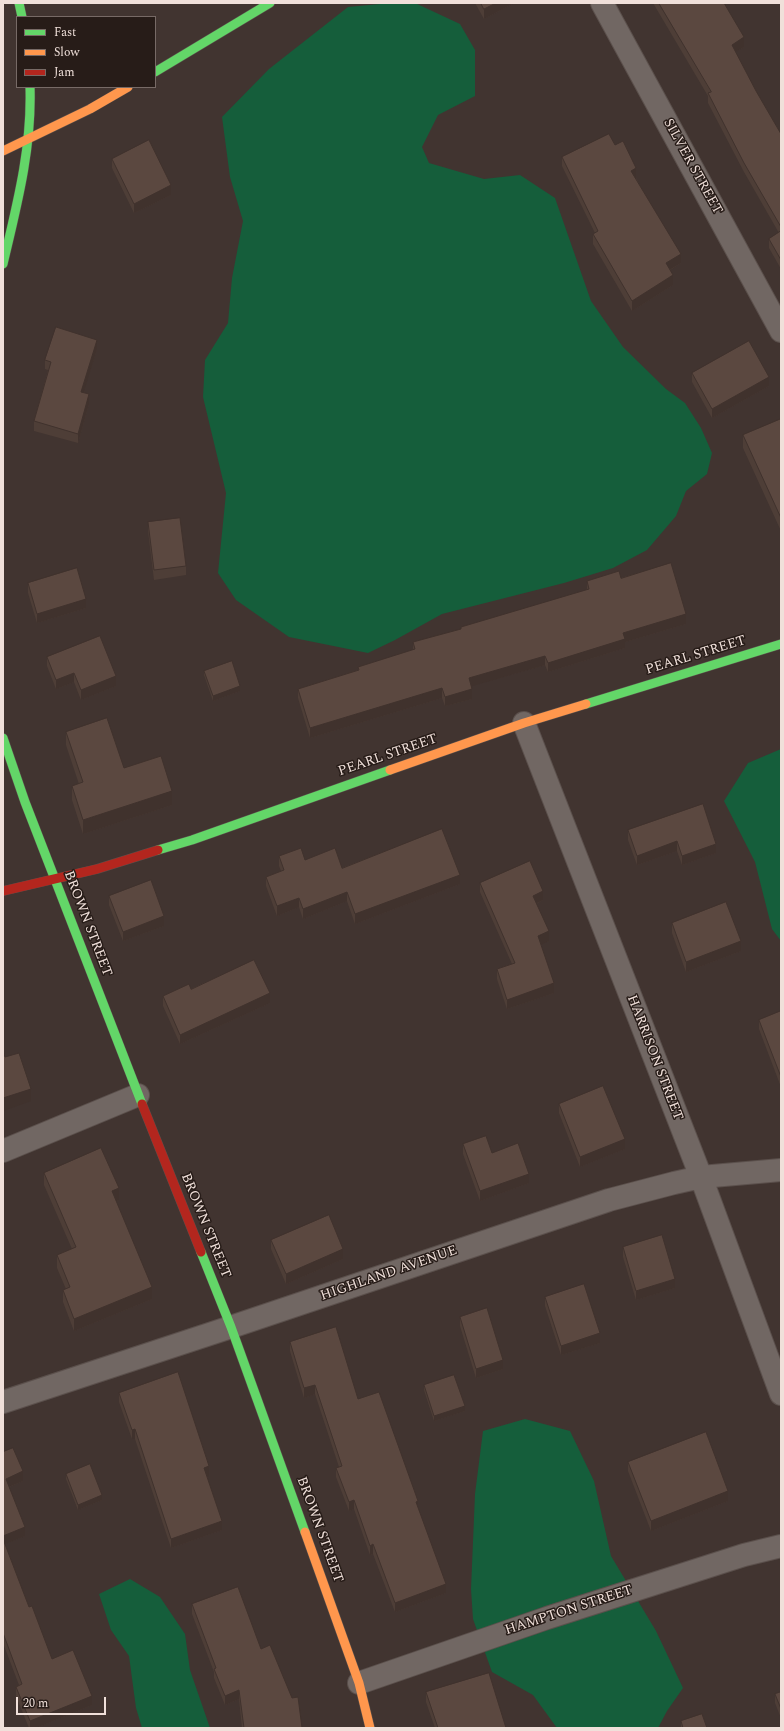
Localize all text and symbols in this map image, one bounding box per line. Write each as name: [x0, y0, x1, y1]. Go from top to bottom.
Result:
legend: [16, 16, 156, 88]
text: Fast: [54, 23, 76, 42]
text: Slow: [54, 43, 79, 62]
text: Jam: [54, 63, 75, 82]
street label: SILVER STREET: [659, 116, 725, 218]
street label: PEARL STREET: [644, 633, 748, 679]
street label: PEARL STREET: [336, 731, 440, 781]
street label: BROWN STREET: [59, 869, 115, 979]
street label: HARRISON STREET: [622, 993, 686, 1123]
street label: BROWN STREET: [176, 1171, 234, 1281]
street label: HIGHLAND AVENUE: [318, 1243, 460, 1305]
street label: BROWN STREET: [292, 1475, 346, 1585]
street label: HAMPTON STREET: [503, 1582, 635, 1640]
scale bar: [18, 1689, 108, 1715]
text: 20 m: [23, 1694, 48, 1713]

